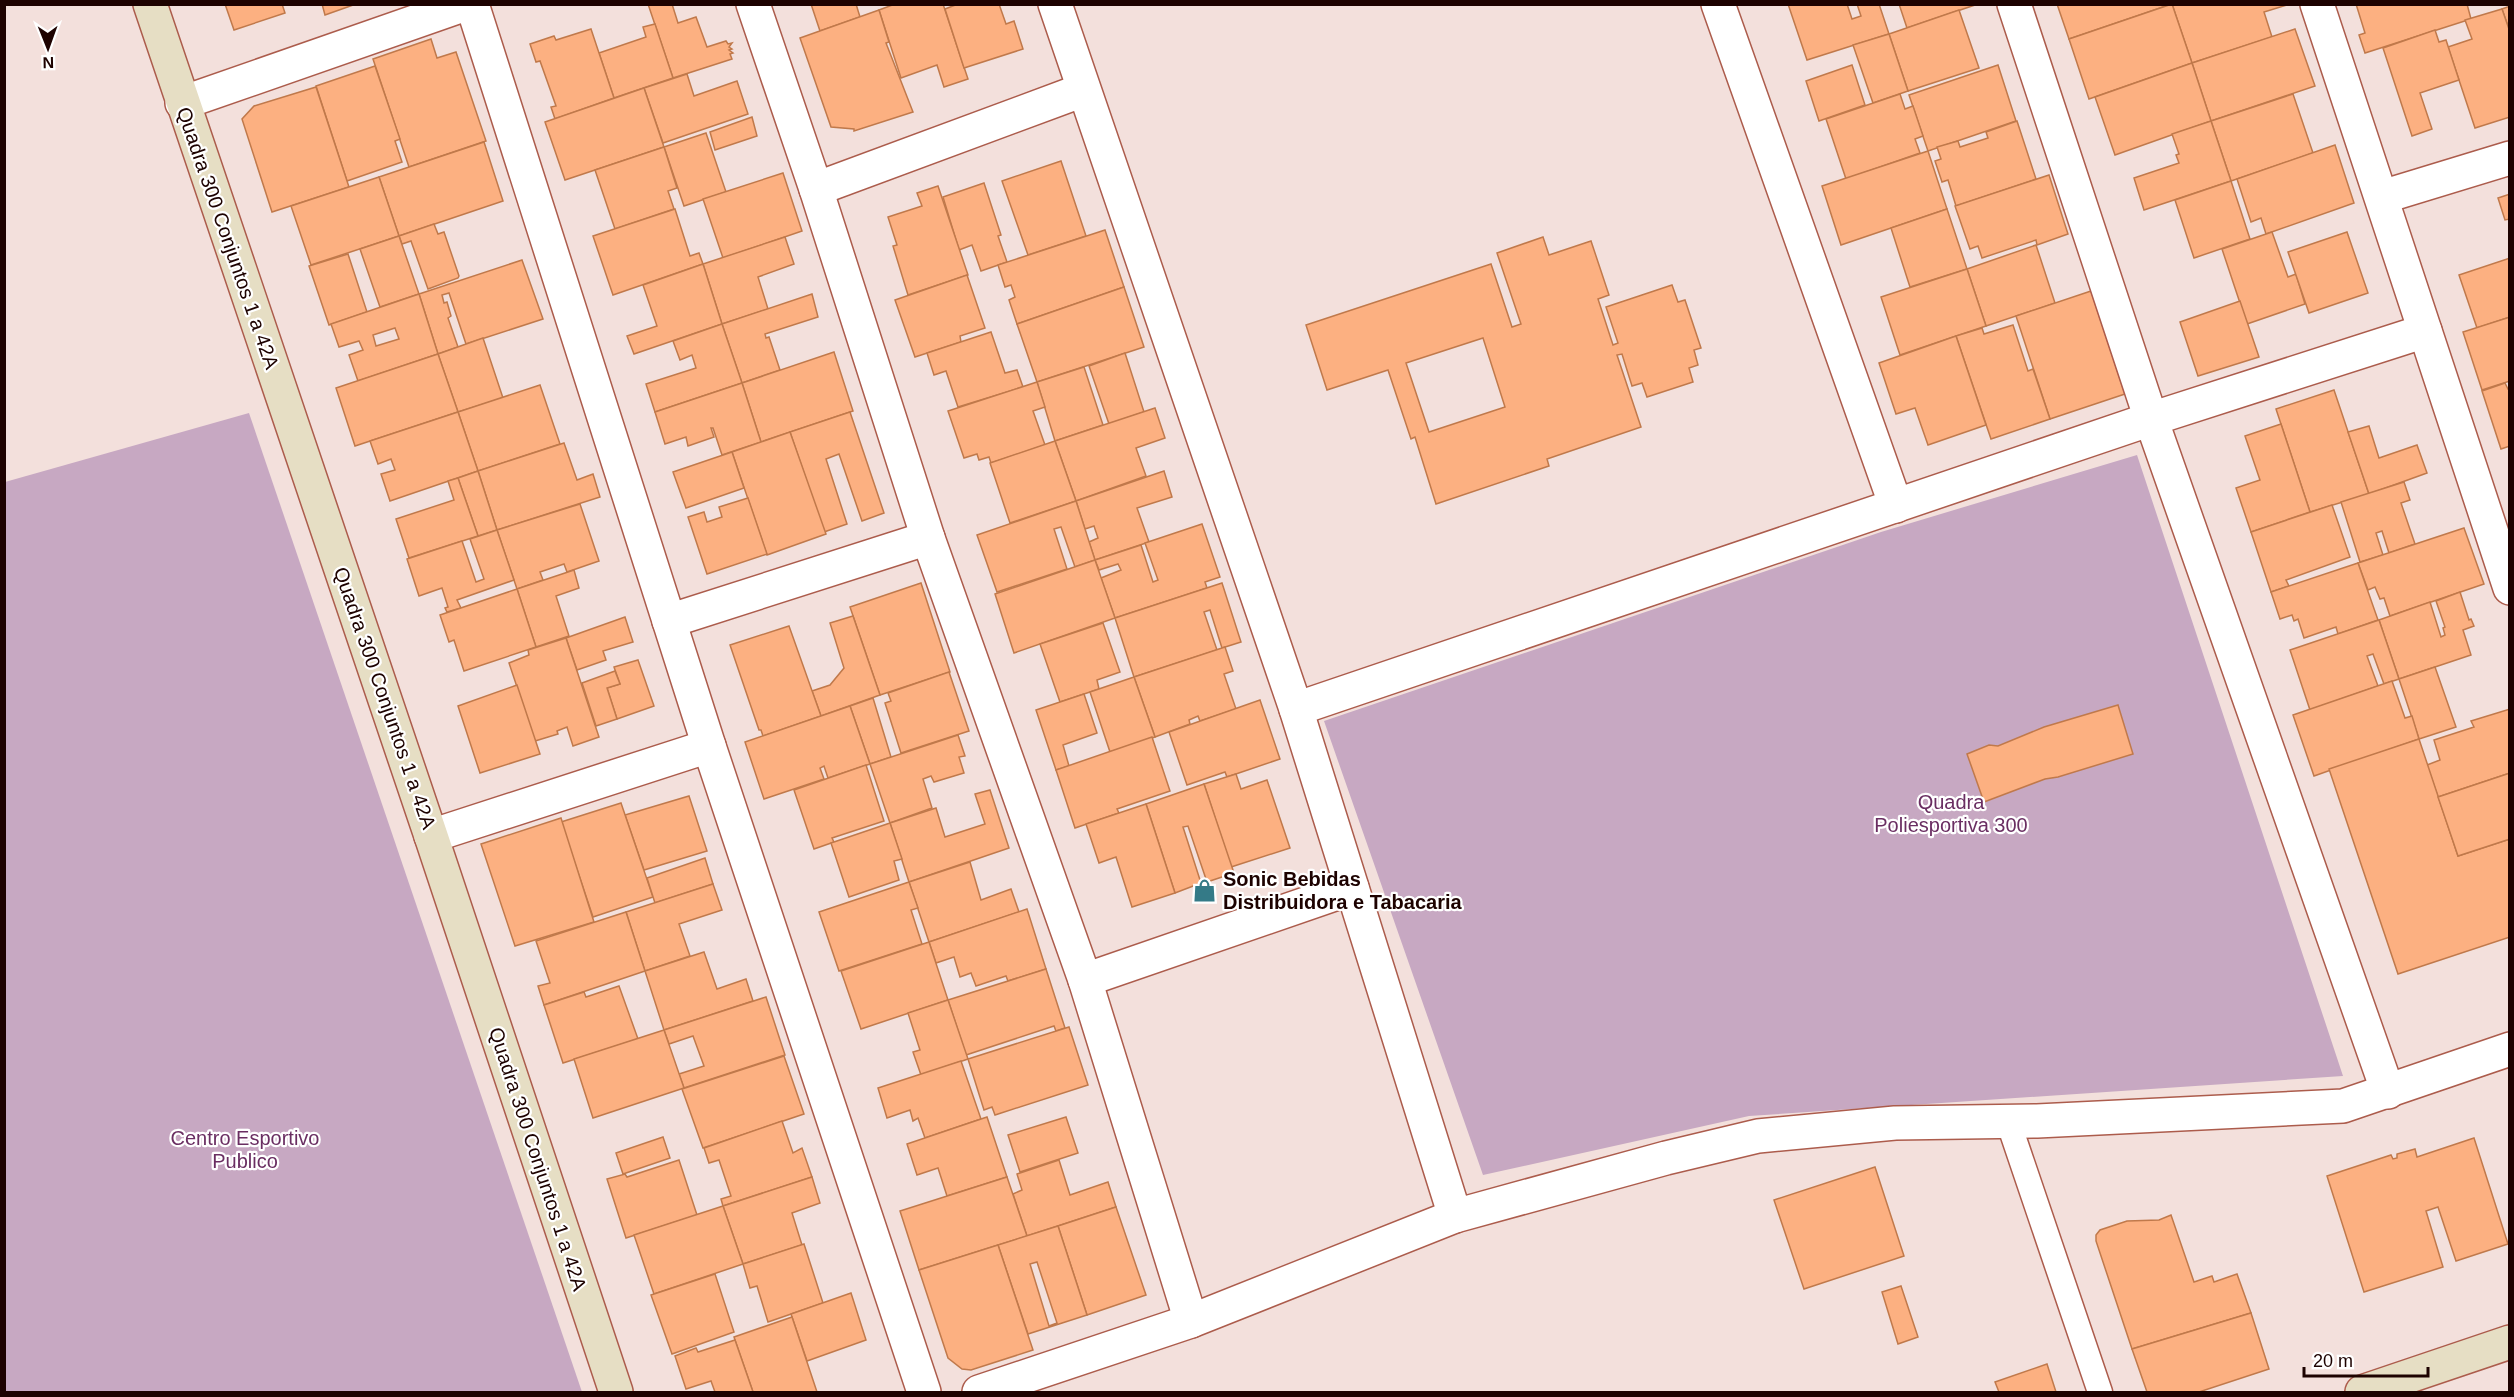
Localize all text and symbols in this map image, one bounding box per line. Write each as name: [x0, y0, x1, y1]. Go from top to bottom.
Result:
north arrow: [18, 18, 78, 78]
text: N: [42, 54, 54, 71]
street label: Quadra 300 Conjuntos 1 a 42A: [173, 104, 284, 373]
street label: Quadra 300 Conjuntos 1 a 42A: [330, 564, 441, 833]
park label: Quadra Poliesportiva 300: [1874, 791, 2028, 836]
place label: Sonic Bebidas Distribuidora e Tabacaria: [1223, 868, 1462, 913]
shop icon: Sonic Bebidas Distribuidora e Tabacaria: [1192, 877, 1218, 903]
street label: Quadra 300 Conjuntos 1 a 42A: [485, 1024, 591, 1294]
park label: Centro Esportivo Publico: [171, 1127, 319, 1172]
scale bar: [2304, 1340, 2428, 1378]
text: 20 m: [2313, 1351, 2353, 1371]

